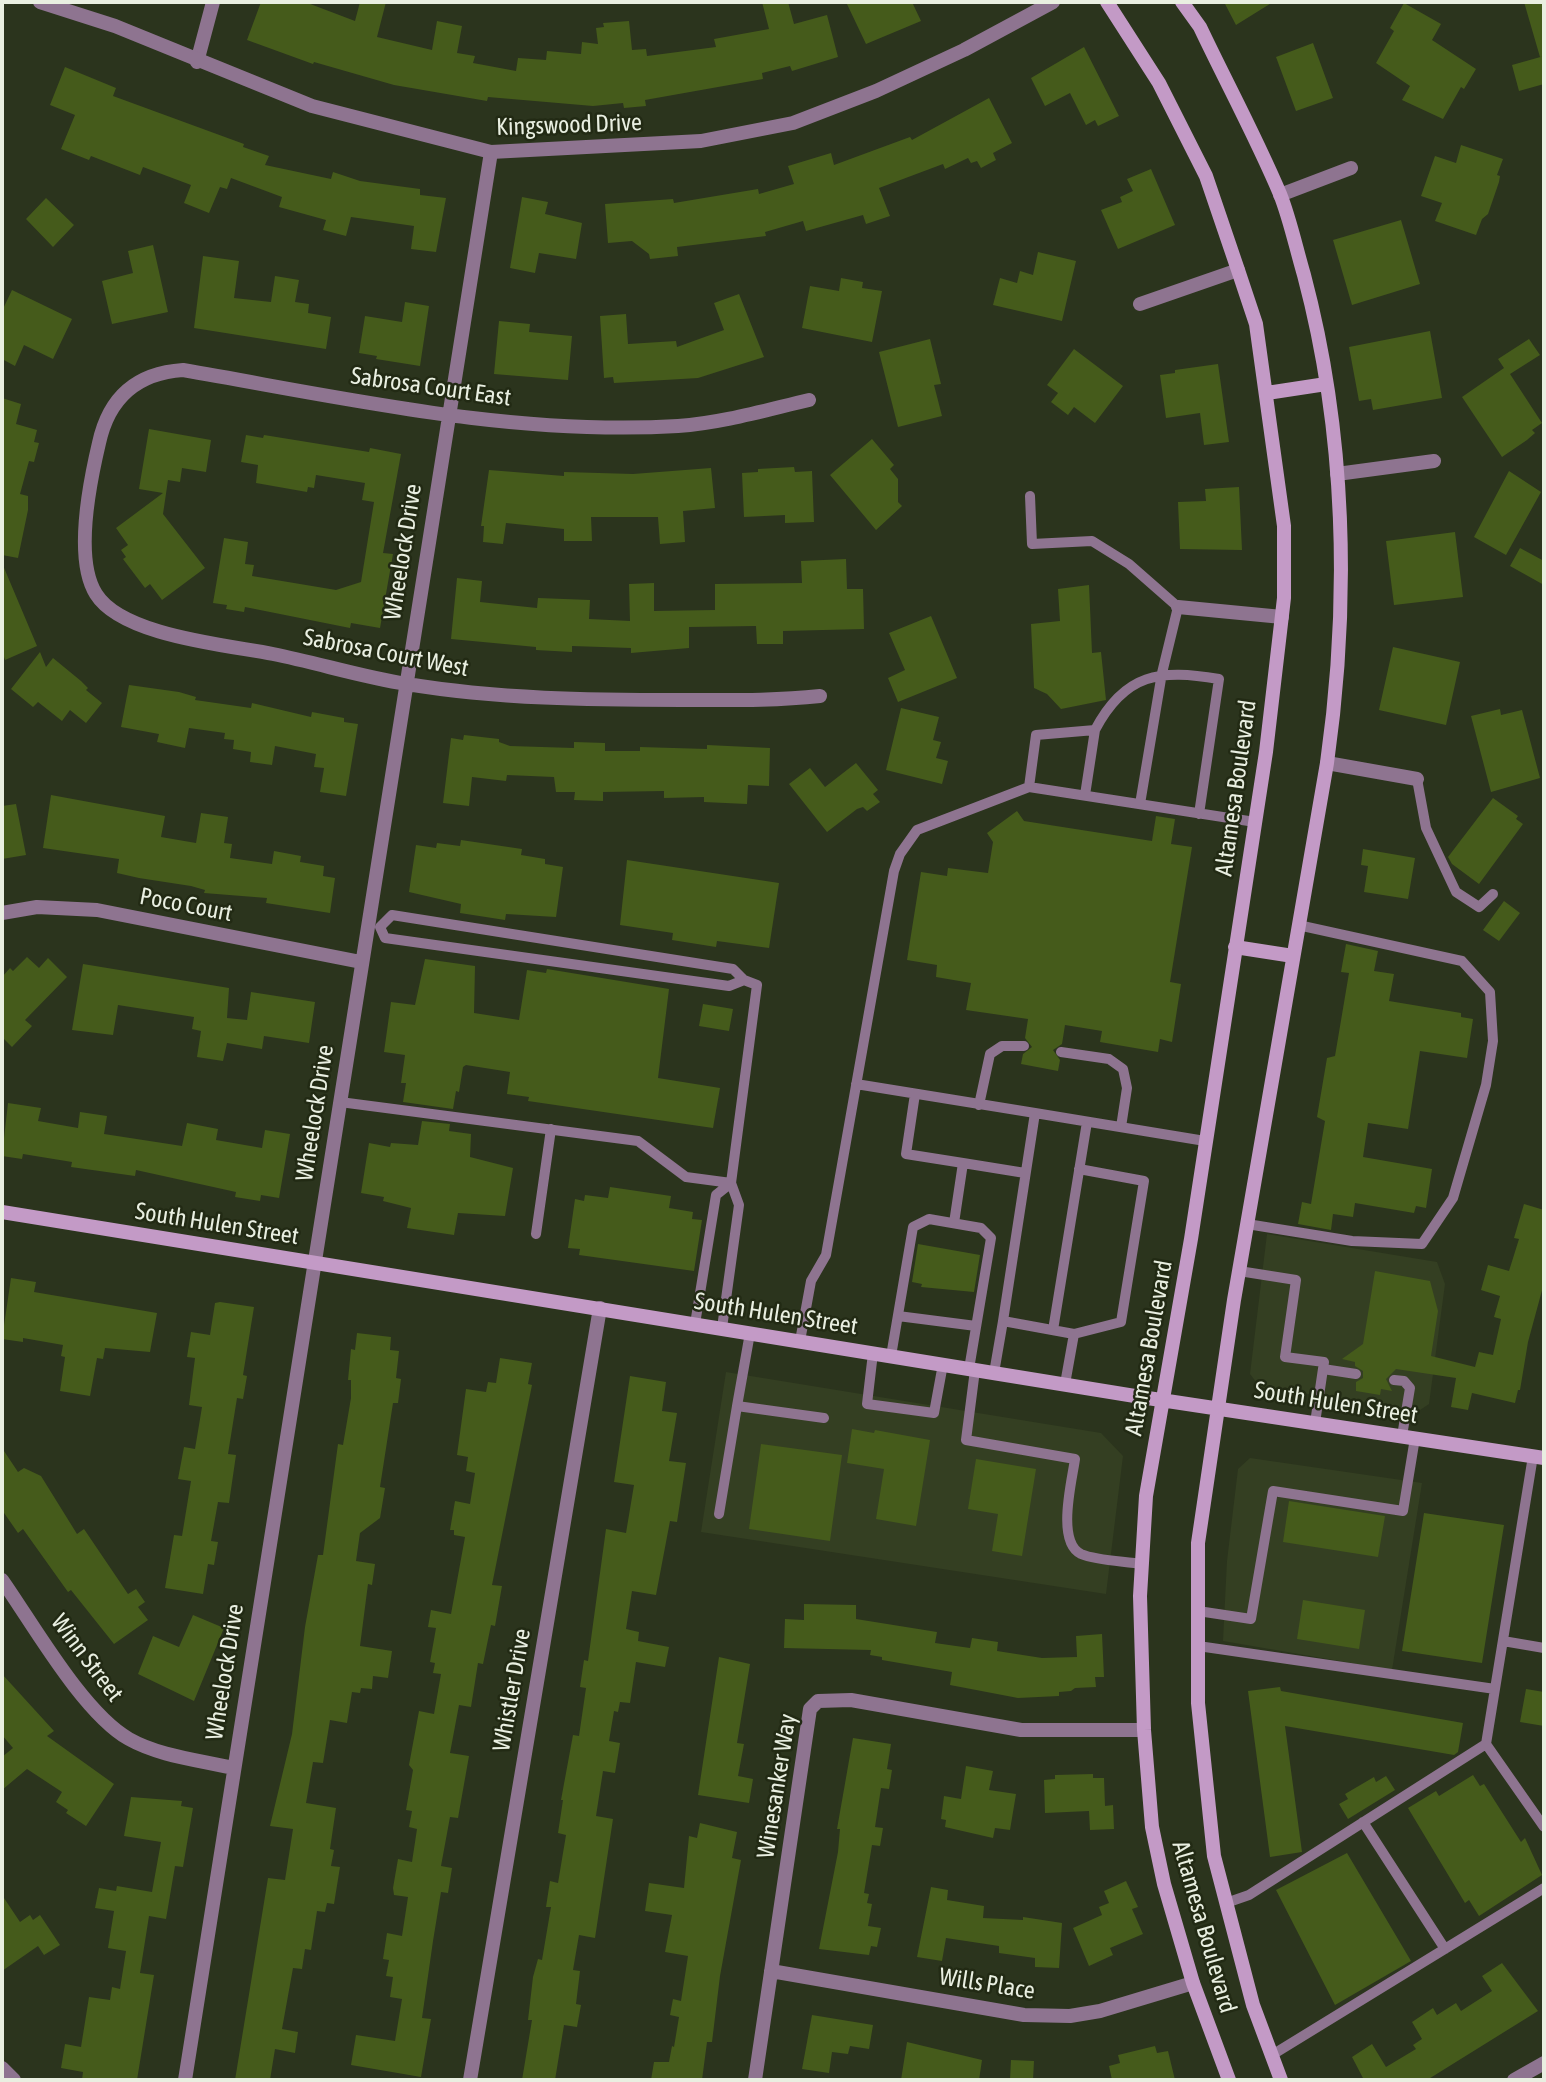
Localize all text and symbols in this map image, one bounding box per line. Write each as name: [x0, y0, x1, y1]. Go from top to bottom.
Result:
street label: Kingswood Drive: [496, 108, 642, 142]
street label: Sabrosa Court East: [349, 362, 513, 412]
street label: Wheelock Drive: [378, 482, 428, 622]
street label: Sabrosa Court West: [301, 623, 471, 683]
street label: Altamesa Boulevard: [1209, 698, 1263, 878]
street label: Poco Court: [137, 882, 235, 928]
street label: Wheelock Drive: [290, 1043, 340, 1183]
street label: South Hulen Street: [133, 1197, 301, 1251]
street label: Altamesa Boulevard: [1119, 1258, 1179, 1438]
street label: South Hulen Street: [692, 1287, 860, 1341]
street label: South Hulen Street: [1252, 1376, 1420, 1430]
street label: Wheelock Drive: [200, 1602, 250, 1742]
street label: Winn Street: [45, 1609, 129, 1707]
street label: Whistler Drive: [487, 1626, 537, 1754]
street label: Winesanker Way: [751, 1712, 803, 1860]
street label: Altamesa Boulevard: [1166, 1838, 1242, 2016]
street label: Wills Place: [937, 1962, 1037, 2006]

